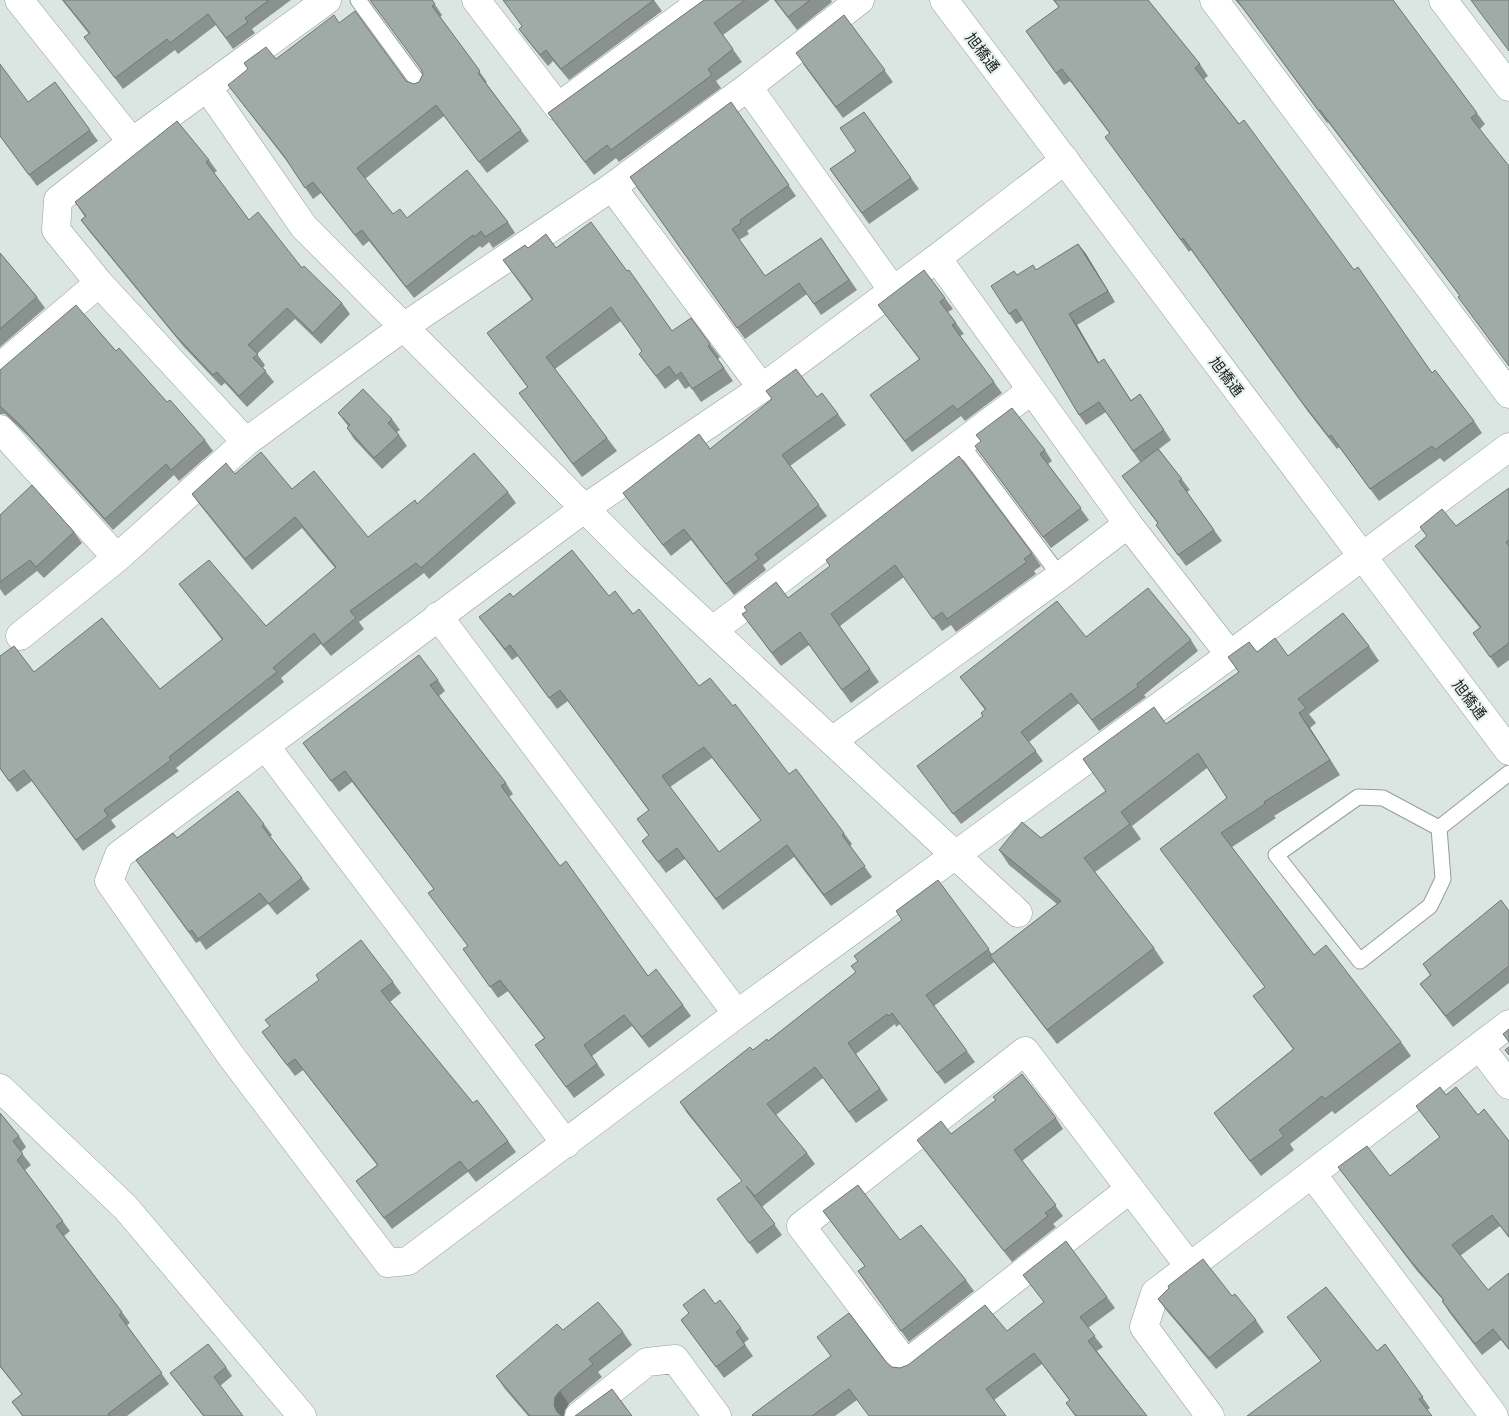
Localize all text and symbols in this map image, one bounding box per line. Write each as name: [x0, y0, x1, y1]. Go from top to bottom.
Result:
street label: 旭橋通: [961, 28, 1005, 76]
street label: 旭橋通: [1205, 352, 1249, 400]
street label: 旭橋通: [1448, 675, 1492, 723]

